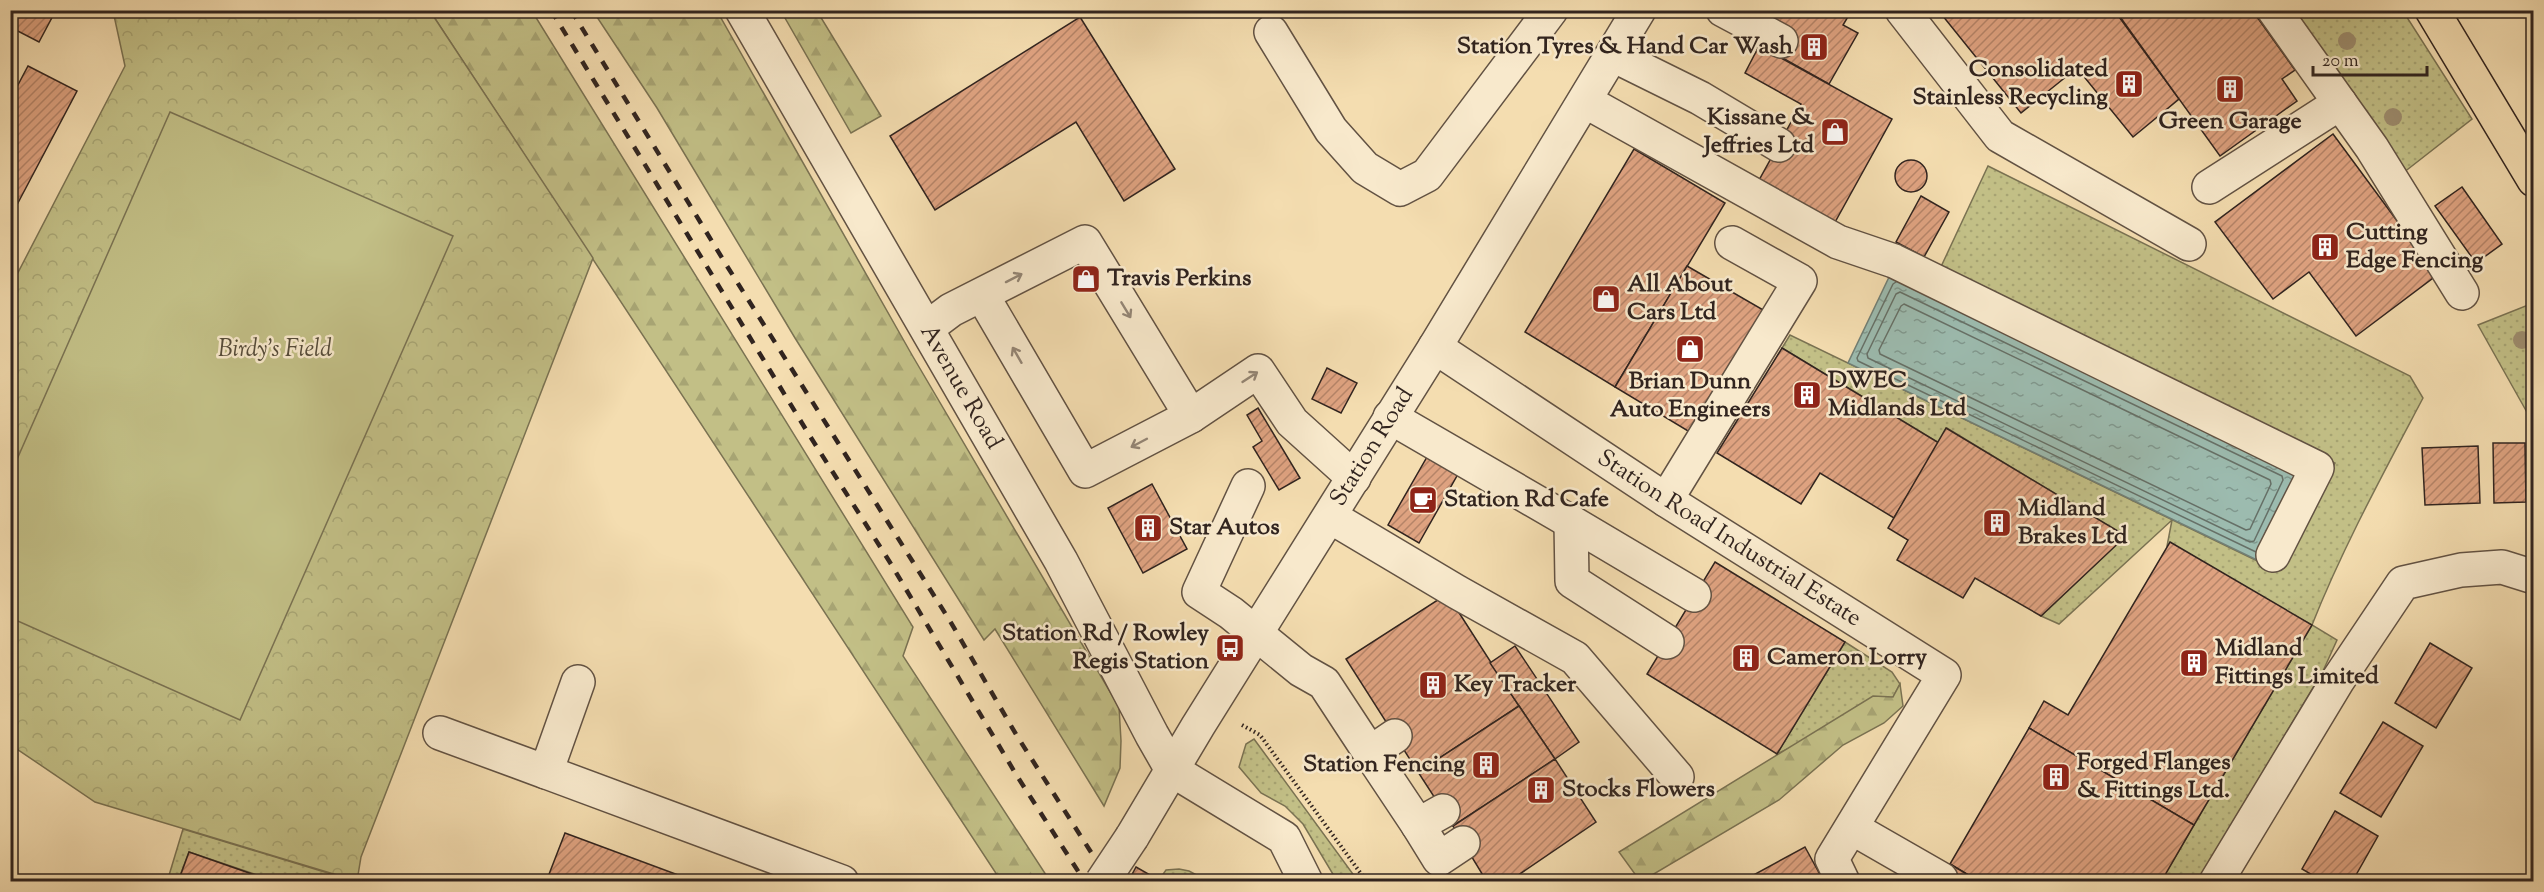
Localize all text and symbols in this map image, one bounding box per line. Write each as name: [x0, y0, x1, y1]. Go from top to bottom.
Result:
place label: Station Tyres & Hand Car Wash: [1457, 30, 1794, 64]
building icon: Station Tyres & Hand Car Wash: [1798, 31, 1830, 63]
scale bar: [2313, 39, 2427, 77]
text: 20 m: [2322, 49, 2359, 75]
place label: Consolidated Stainless Recycling: [1913, 53, 2108, 115]
building icon: Consolidated Stainless Recycling: [2113, 68, 2145, 100]
building icon: Green Garage: [2214, 73, 2246, 105]
place label: Kissane & Jeffries Ltd: [1702, 101, 1815, 163]
place label: Green Garage: [2158, 105, 2302, 139]
shop icon: Kissane & Jeffries Ltd: [1819, 116, 1851, 148]
place label: Cutting Edge Fencing: [2346, 216, 2483, 278]
building icon: Cutting Edge Fencing: [2309, 231, 2341, 263]
place label: Travis Perkins: [1107, 262, 1251, 296]
shop icon: Travis Perkins: [1070, 263, 1102, 295]
place label: All About Cars Ltd: [1627, 268, 1733, 330]
one-way arrow: [1004, 272, 1022, 283]
shop icon: All About Cars Ltd: [1590, 283, 1622, 315]
one-way arrow: [1121, 301, 1133, 318]
street label: Avenue Road: [911, 319, 1010, 457]
park label: Birdy's Field: [218, 333, 332, 367]
shop icon: Brian Dunn Auto Engineers: [1674, 333, 1706, 365]
one-way arrow: [1011, 347, 1023, 364]
place label: DWEC Midlands Ltd: [1828, 364, 1967, 426]
place label: Brian Dunn Auto Engineers: [1610, 365, 1770, 427]
one-way arrow: [1241, 371, 1258, 384]
building icon: DWEC Midlands Ltd: [1791, 379, 1823, 411]
street label: Station Road: [1322, 381, 1423, 513]
one-way arrow: [1131, 437, 1148, 449]
street label: Station Road Industrial Estate: [1590, 442, 1868, 636]
place label: Station Rd Cafe: [1444, 483, 1609, 517]
cafe icon: Station Rd Cafe: [1407, 484, 1439, 516]
place label: Midland Brakes Ltd: [2018, 492, 2128, 554]
building icon: Midland Brakes Ltd: [1981, 507, 2013, 539]
place label: Star Autos: [1169, 511, 1280, 545]
building icon: Star Autos: [1132, 512, 1164, 544]
place label: Station Rd / Rowley Regis Station: [1002, 617, 1210, 679]
bus stop icon: Station Rd / Rowley Regis Station: [1214, 632, 1246, 664]
place label: Midland Fittings Limited: [2215, 632, 2379, 694]
place label: Cameron Lorry: [1767, 641, 1927, 675]
building icon: Cameron Lorry: [1730, 642, 1762, 674]
building icon: Midland Fittings Limited: [2178, 647, 2210, 679]
place label: Key Tracker: [1454, 668, 1577, 702]
building icon: Key Tracker: [1417, 669, 1449, 701]
place label: Forged Flanges & Fittings Ltd.: [2077, 746, 2231, 808]
place label: Station Fencing: [1303, 748, 1465, 782]
building icon: Station Fencing: [1470, 749, 1502, 781]
building icon: Forged Flanges & Fittings Ltd.: [2040, 761, 2072, 793]
place label: Stocks Flowers: [1562, 773, 1715, 807]
building icon: Stocks Flowers: [1525, 774, 1557, 806]

